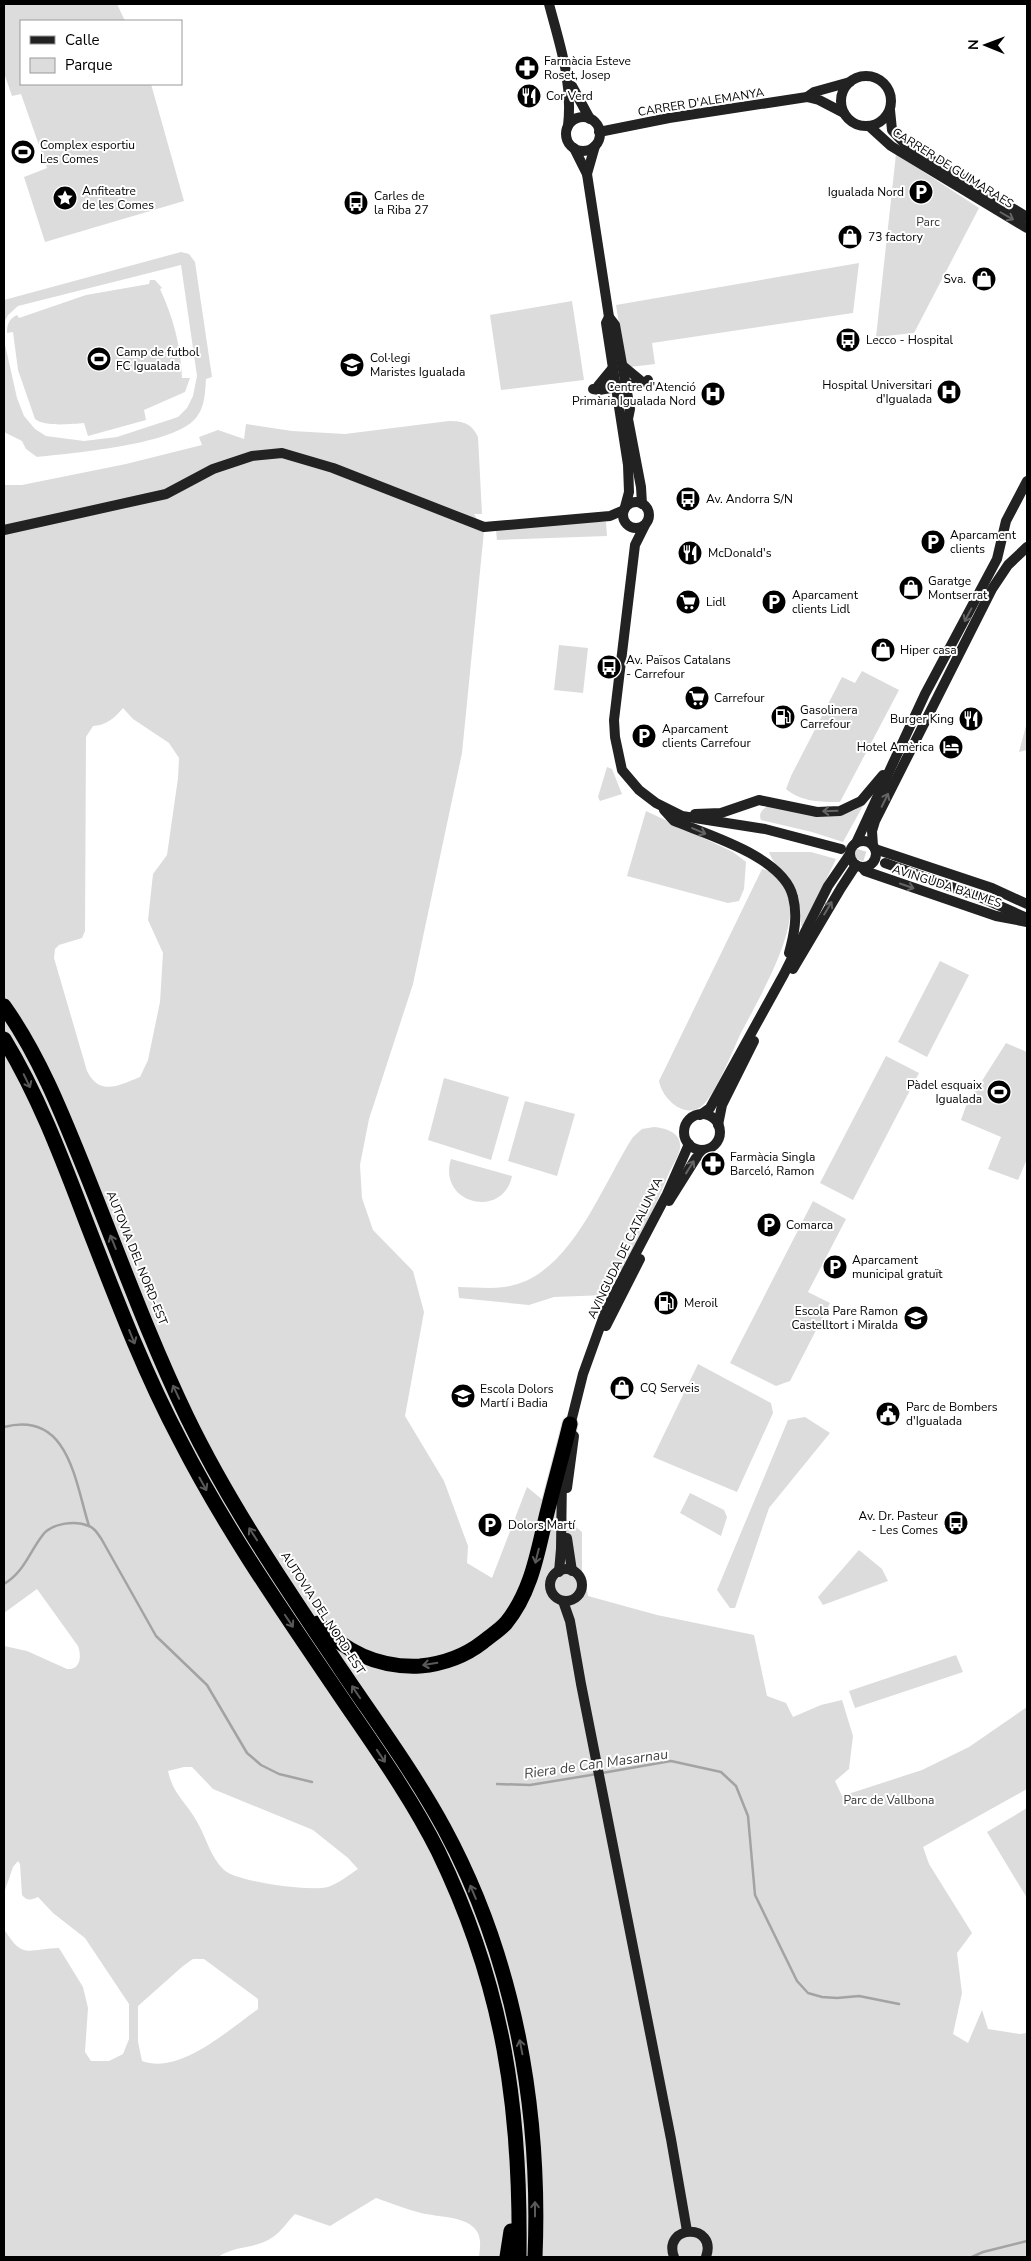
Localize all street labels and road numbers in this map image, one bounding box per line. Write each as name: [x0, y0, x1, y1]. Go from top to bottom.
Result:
street label: CARRER D'ALEMANYA: [637, 84, 766, 120]
street label: CARRER DE GUIMARAES: [889, 124, 1017, 212]
street label: AVINGUDA BALMES: [890, 861, 1004, 911]
street label: AVINGUDA DE CATALUNYA: [584, 1175, 666, 1321]
street label: AUTOVIA DEL NORD-EST: [103, 1189, 172, 1328]
street label: AUTOVIA DEL NORD-EST: [277, 1549, 369, 1678]

